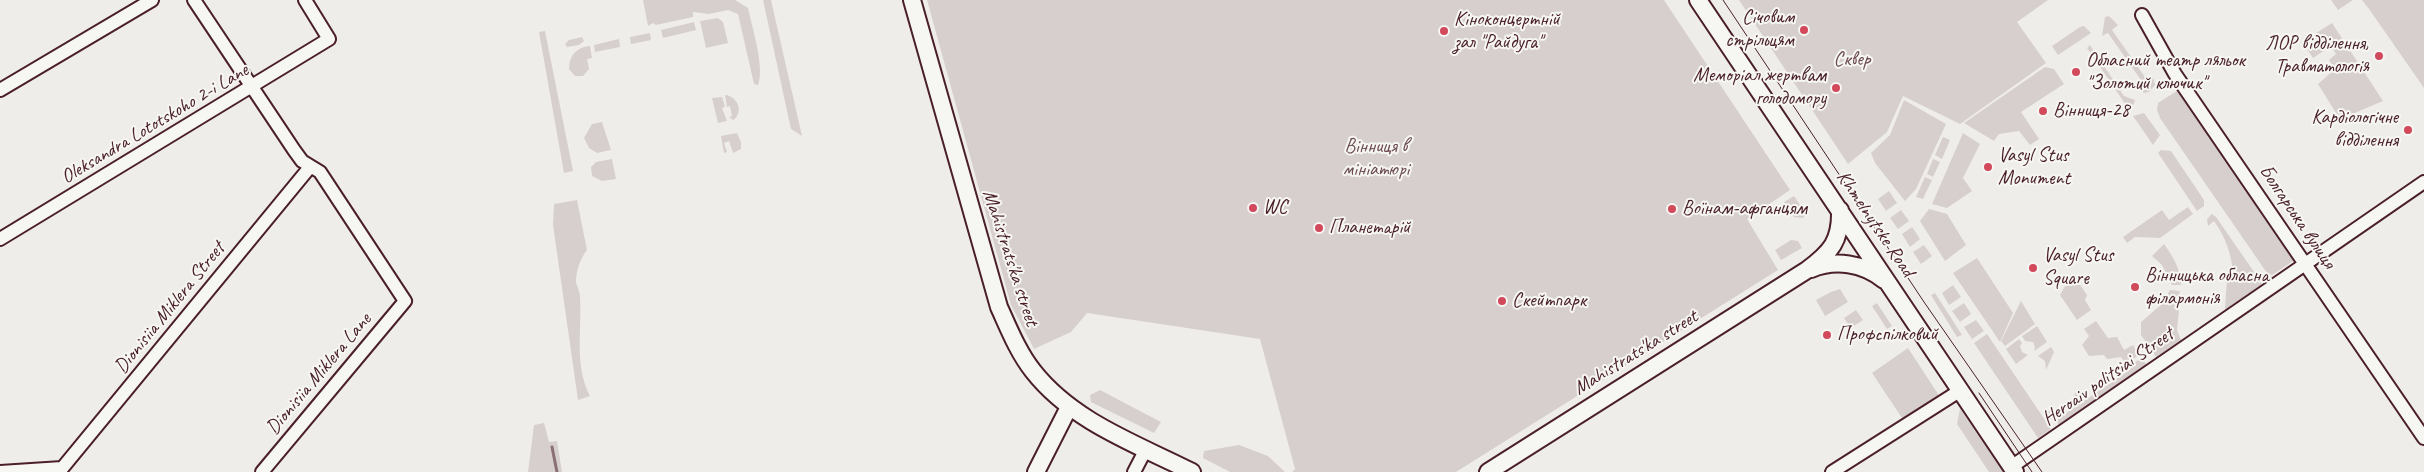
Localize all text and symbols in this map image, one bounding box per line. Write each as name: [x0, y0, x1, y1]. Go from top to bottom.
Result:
place label: Січовим стрільцям: [1725, 6, 1794, 53]
place label: Кіноконцертній зал "Райдуга": [1454, 8, 1560, 55]
marker: Січовим стрільцям: [1798, 24, 1810, 36]
marker: Кіноконцертній зал "Райдуга": [1438, 25, 1450, 37]
place label: ЛОР відділення, Травматологія: [2265, 32, 2369, 79]
park label: Сквер: [1834, 48, 1870, 72]
place label: Обласний театр ляльок "Золотий ключик": [2086, 49, 2245, 96]
marker: ЛОР відділення, Травматологія: [2373, 50, 2385, 62]
street label: Oleksandra Lototskoho 2-i Lane: [57, 59, 253, 189]
place label: Меморіал жертвам голодомору: [1693, 64, 1826, 111]
marker: Обласний театр ляльок "Золотий ключик": [2070, 66, 2082, 78]
marker: Меморіал жертвам голодомору: [1830, 82, 1842, 94]
place label: Вінниця-28: [2053, 99, 2130, 123]
marker: Вінниця-28: [2037, 105, 2049, 117]
place label: Кардіологічне відділення: [2311, 106, 2398, 153]
marker: Кардіологічне відділення: [2402, 124, 2414, 136]
park label: Вінниця в мініатюрі: [1343, 135, 1409, 182]
place label: Vasyl Stus Monument: [1998, 144, 2070, 191]
street label: Болгарська вулиця: [2253, 160, 2341, 274]
marker: Vasyl Stus Monument: [1982, 161, 1994, 173]
street label: Khmelnytske Road: [1831, 166, 1919, 282]
street label: Mahistrats'ka street: [977, 187, 1043, 329]
place label: WC: [1263, 196, 1287, 220]
place label: Воїнам-афганцям: [1682, 197, 1807, 221]
marker: WC: [1247, 202, 1259, 214]
marker: Воїнам-афганцям: [1666, 203, 1678, 215]
place label: Планетарій: [1329, 216, 1410, 240]
marker: Планетарій: [1313, 222, 1325, 234]
street label: Dionisiia Miklera Street: [110, 237, 230, 379]
place label: Vasyl Stus Square: [2043, 244, 2113, 291]
marker: Vasyl Stus Square: [2027, 262, 2039, 274]
place label: Вінницька обласна філармонія: [2145, 264, 2269, 311]
marker: Вінницька обласна філармонія: [2129, 281, 2141, 293]
place label: Скейтпарк: [1512, 289, 1586, 313]
marker: Скейтпарк: [1496, 295, 1508, 307]
street label: Mahistrats'ka street: [1569, 305, 1703, 401]
street label: Dionisiia Miklera Lane: [261, 308, 377, 440]
place label: Профспілковий: [1837, 323, 1938, 347]
street label: Heroaiv politsiai Street: [2038, 323, 2178, 431]
marker: Профспілковий: [1821, 329, 1833, 341]

